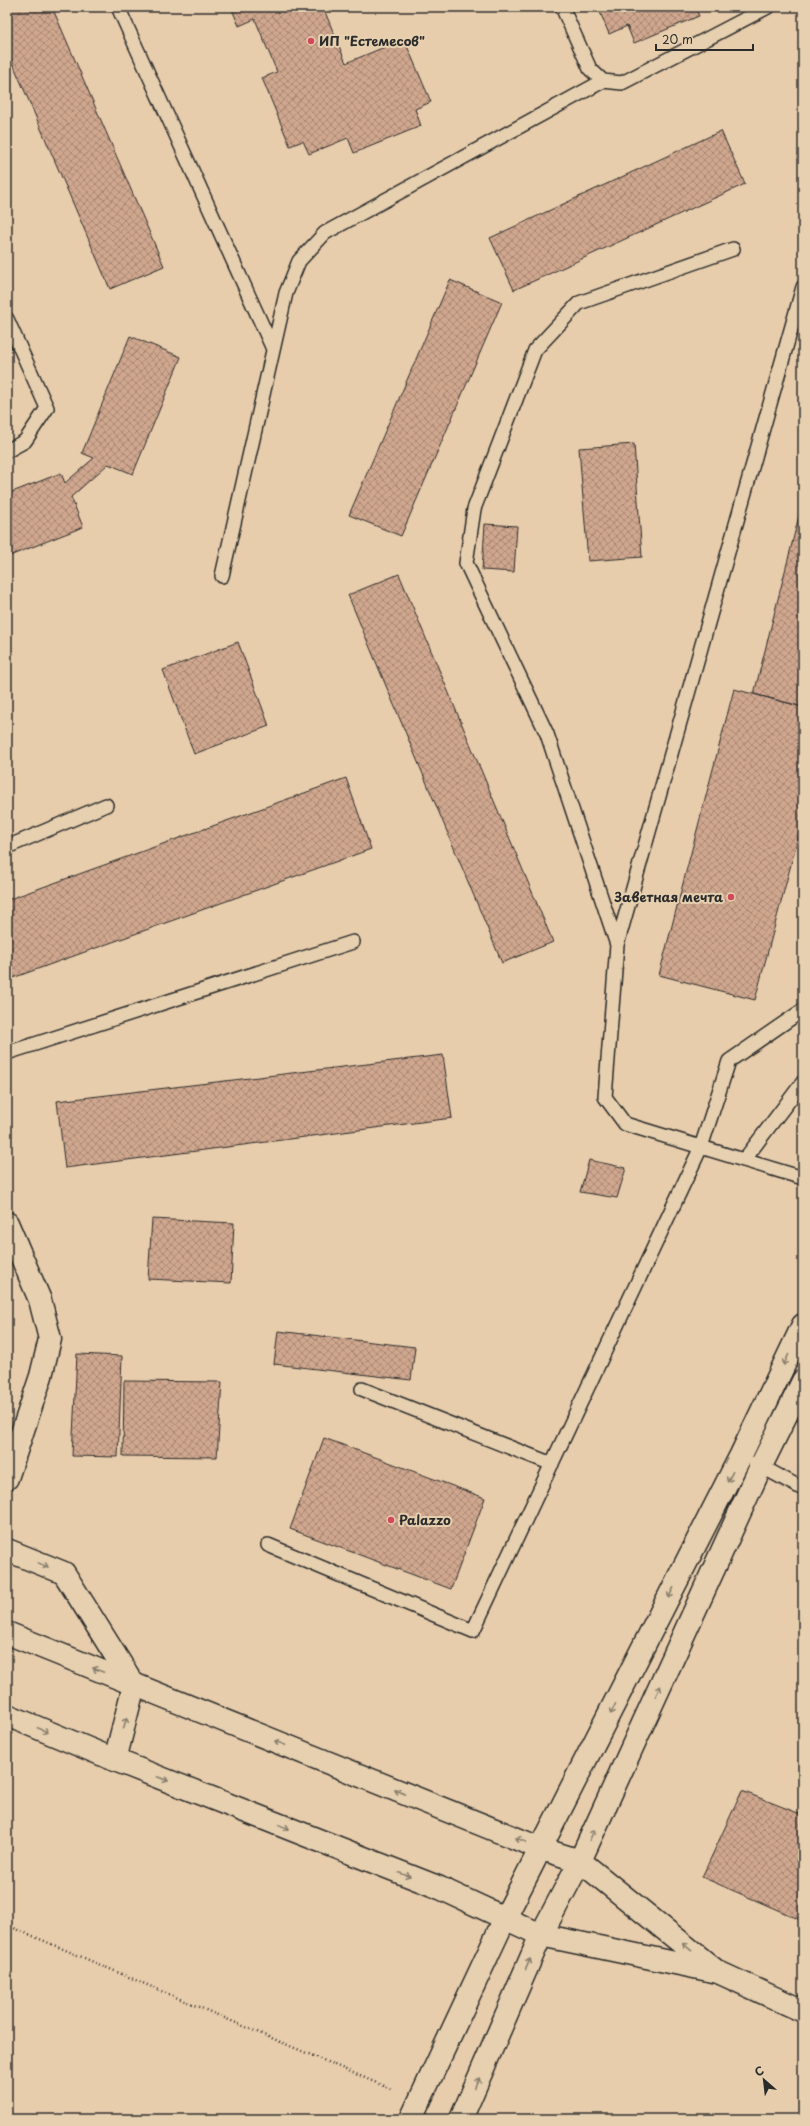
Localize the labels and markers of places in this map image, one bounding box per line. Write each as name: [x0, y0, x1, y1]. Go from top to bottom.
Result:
place label: ИП "Естемесов": [319, 31, 425, 50]
marker: ИП "Естемесов": [306, 36, 316, 46]
place label: Заветная мечта: [613, 887, 723, 906]
marker: Заветная мечта: [726, 892, 736, 902]
place label: Palazzo: [399, 1510, 451, 1529]
marker: Palazzo: [386, 1515, 396, 1525]

